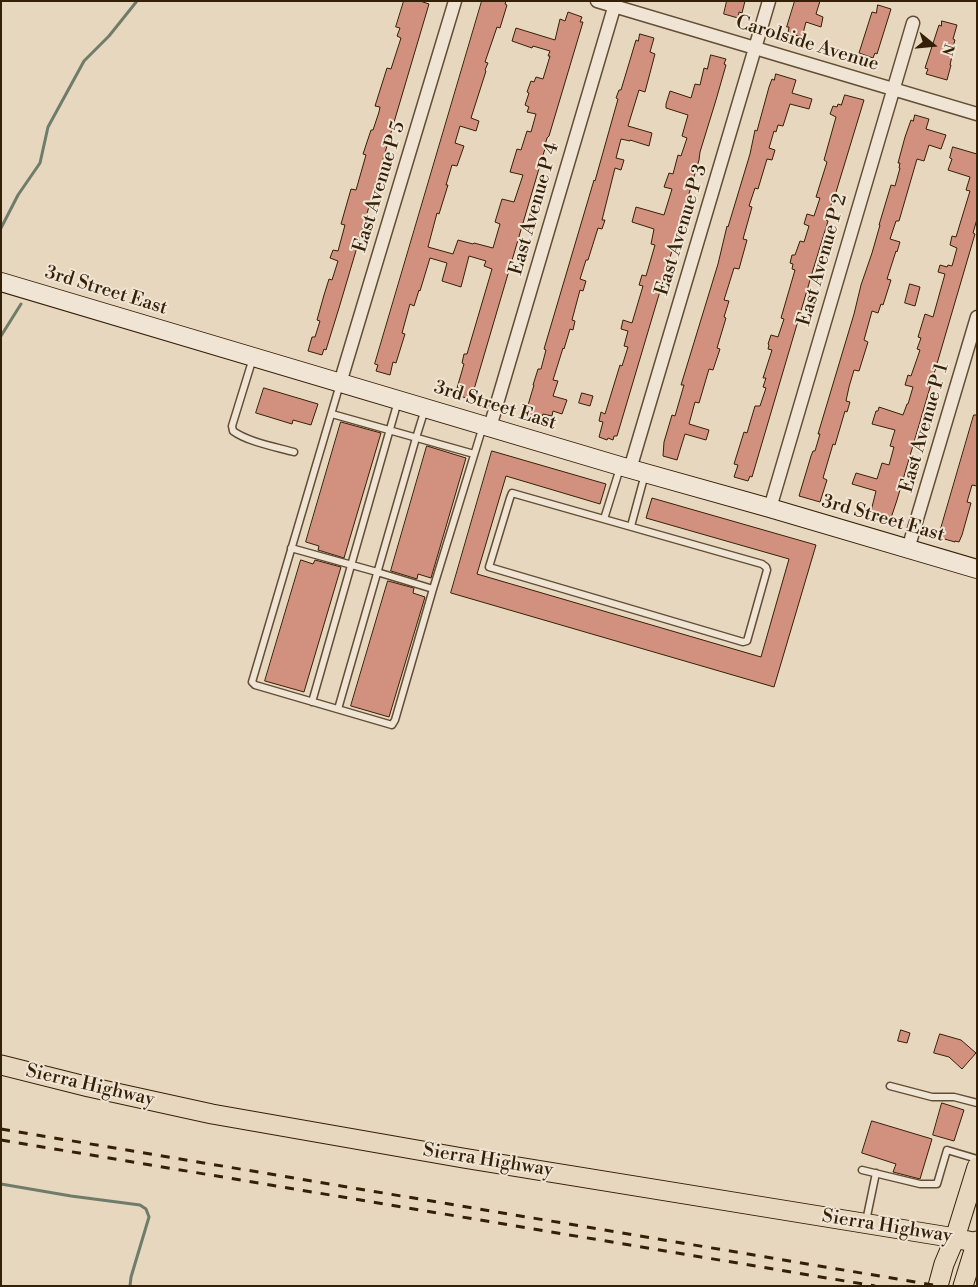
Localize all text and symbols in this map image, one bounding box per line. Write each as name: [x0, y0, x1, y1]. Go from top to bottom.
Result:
street label: Carolside Avenue: [733, 11, 881, 77]
north arrow: [908, 20, 958, 70]
text: N: [937, 41, 958, 57]
street label: East Avenue P 5: [349, 119, 411, 255]
street label: East Avenue P 4: [505, 140, 565, 278]
street label: East Avenue P 3: [651, 162, 713, 298]
street label: East Avenue P 2: [793, 191, 853, 329]
street label: 3rd Street East: [42, 262, 170, 320]
street label: East Avenue P 1: [896, 361, 954, 495]
street label: 3rd Street East: [431, 377, 559, 435]
street label: 3rd Street East: [819, 491, 947, 547]
street label: Sierra Highway: [23, 1060, 157, 1112]
street label: Sierra Highway: [421, 1139, 555, 1183]
street label: Sierra Highway: [820, 1205, 954, 1249]

